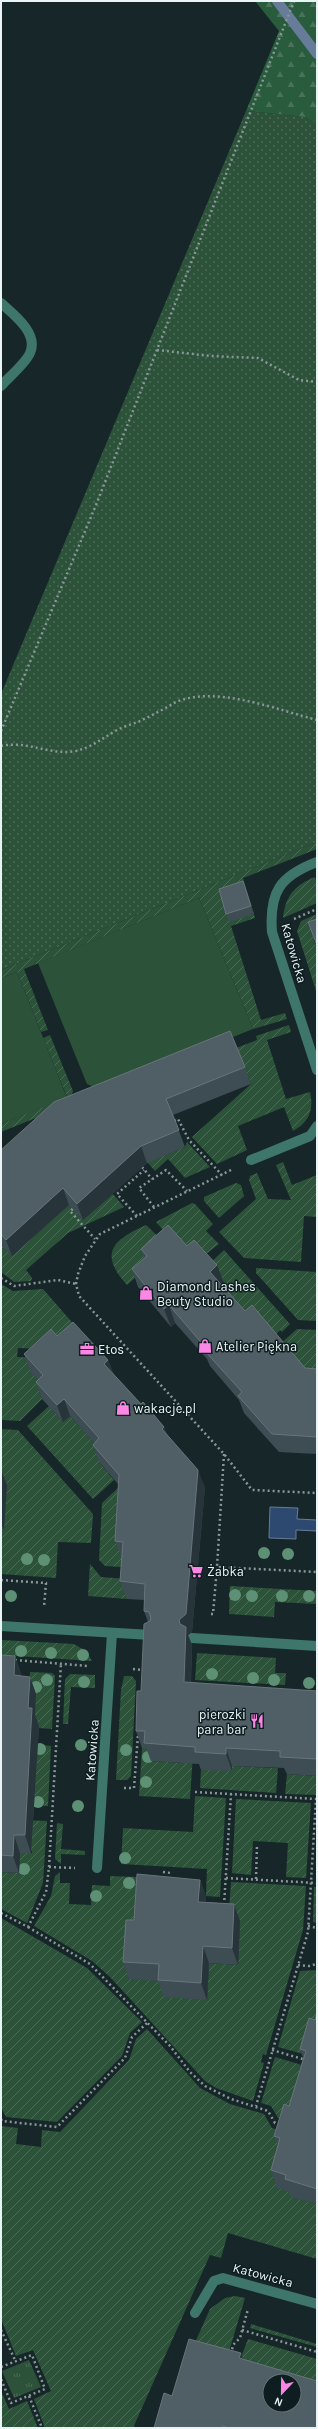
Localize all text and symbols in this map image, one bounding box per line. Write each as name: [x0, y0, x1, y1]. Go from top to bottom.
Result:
street label: Katowicka: [278, 921, 310, 985]
place label: Diamond Lashes Beuty Studio: [157, 1279, 256, 1309]
shop icon: Diamond Lashes Beuty Studio: [138, 1285, 154, 1301]
shop icon: Atelier Piękna: [197, 1338, 213, 1354]
place label: Atelier Piękna: [216, 1339, 297, 1354]
office icon: Etos: [79, 1341, 95, 1357]
place label: Etos: [98, 1342, 124, 1357]
shop icon: wakacje.pl: [115, 1400, 131, 1416]
place label: wakacje.pl: [134, 1401, 196, 1416]
supermarket icon: Żabka: [188, 1563, 204, 1579]
place label: Żabka: [207, 1564, 244, 1579]
place label: pierozki para bar: [197, 1707, 246, 1737]
restaurant icon: pierozki para bar: [249, 1713, 265, 1729]
street label: Katowicka: [82, 1719, 102, 1781]
street label: Katowicka: [231, 2260, 295, 2290]
north arrow: [262, 2373, 302, 2413]
text: N: [272, 2394, 285, 2409]

